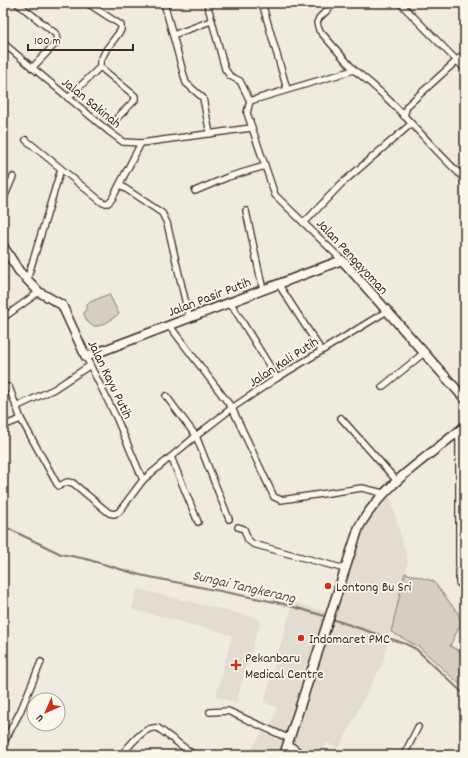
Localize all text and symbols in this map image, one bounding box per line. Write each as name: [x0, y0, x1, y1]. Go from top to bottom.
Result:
scale bar: [28, 26, 133, 52]
text: 100 m: [34, 33, 61, 50]
street label: Jalan Sakinah: [57, 73, 125, 134]
street label: Jalan Pengayoman: [311, 215, 392, 300]
street label: Jalan Pasir Putih: [165, 273, 254, 323]
street label: Jalan Kali Putih: [245, 333, 323, 393]
street label: Jalan Kayu Putih: [81, 337, 137, 423]
water label: Sungai Tangkerang: [190, 565, 298, 611]
place label: Lontong Bu Sri: [336, 578, 412, 598]
marker: Lontong Bu Sri: [323, 581, 333, 591]
place label: Indomaret PMC: [309, 630, 390, 650]
marker: Indomaret PMC: [296, 633, 306, 643]
place label: Pekanbaru Medical Centre: [245, 649, 323, 685]
marker: Pekanbaru Medical Centre: [230, 659, 242, 671]
north arrow: [26, 692, 66, 732]
text: U: [33, 710, 48, 725]

